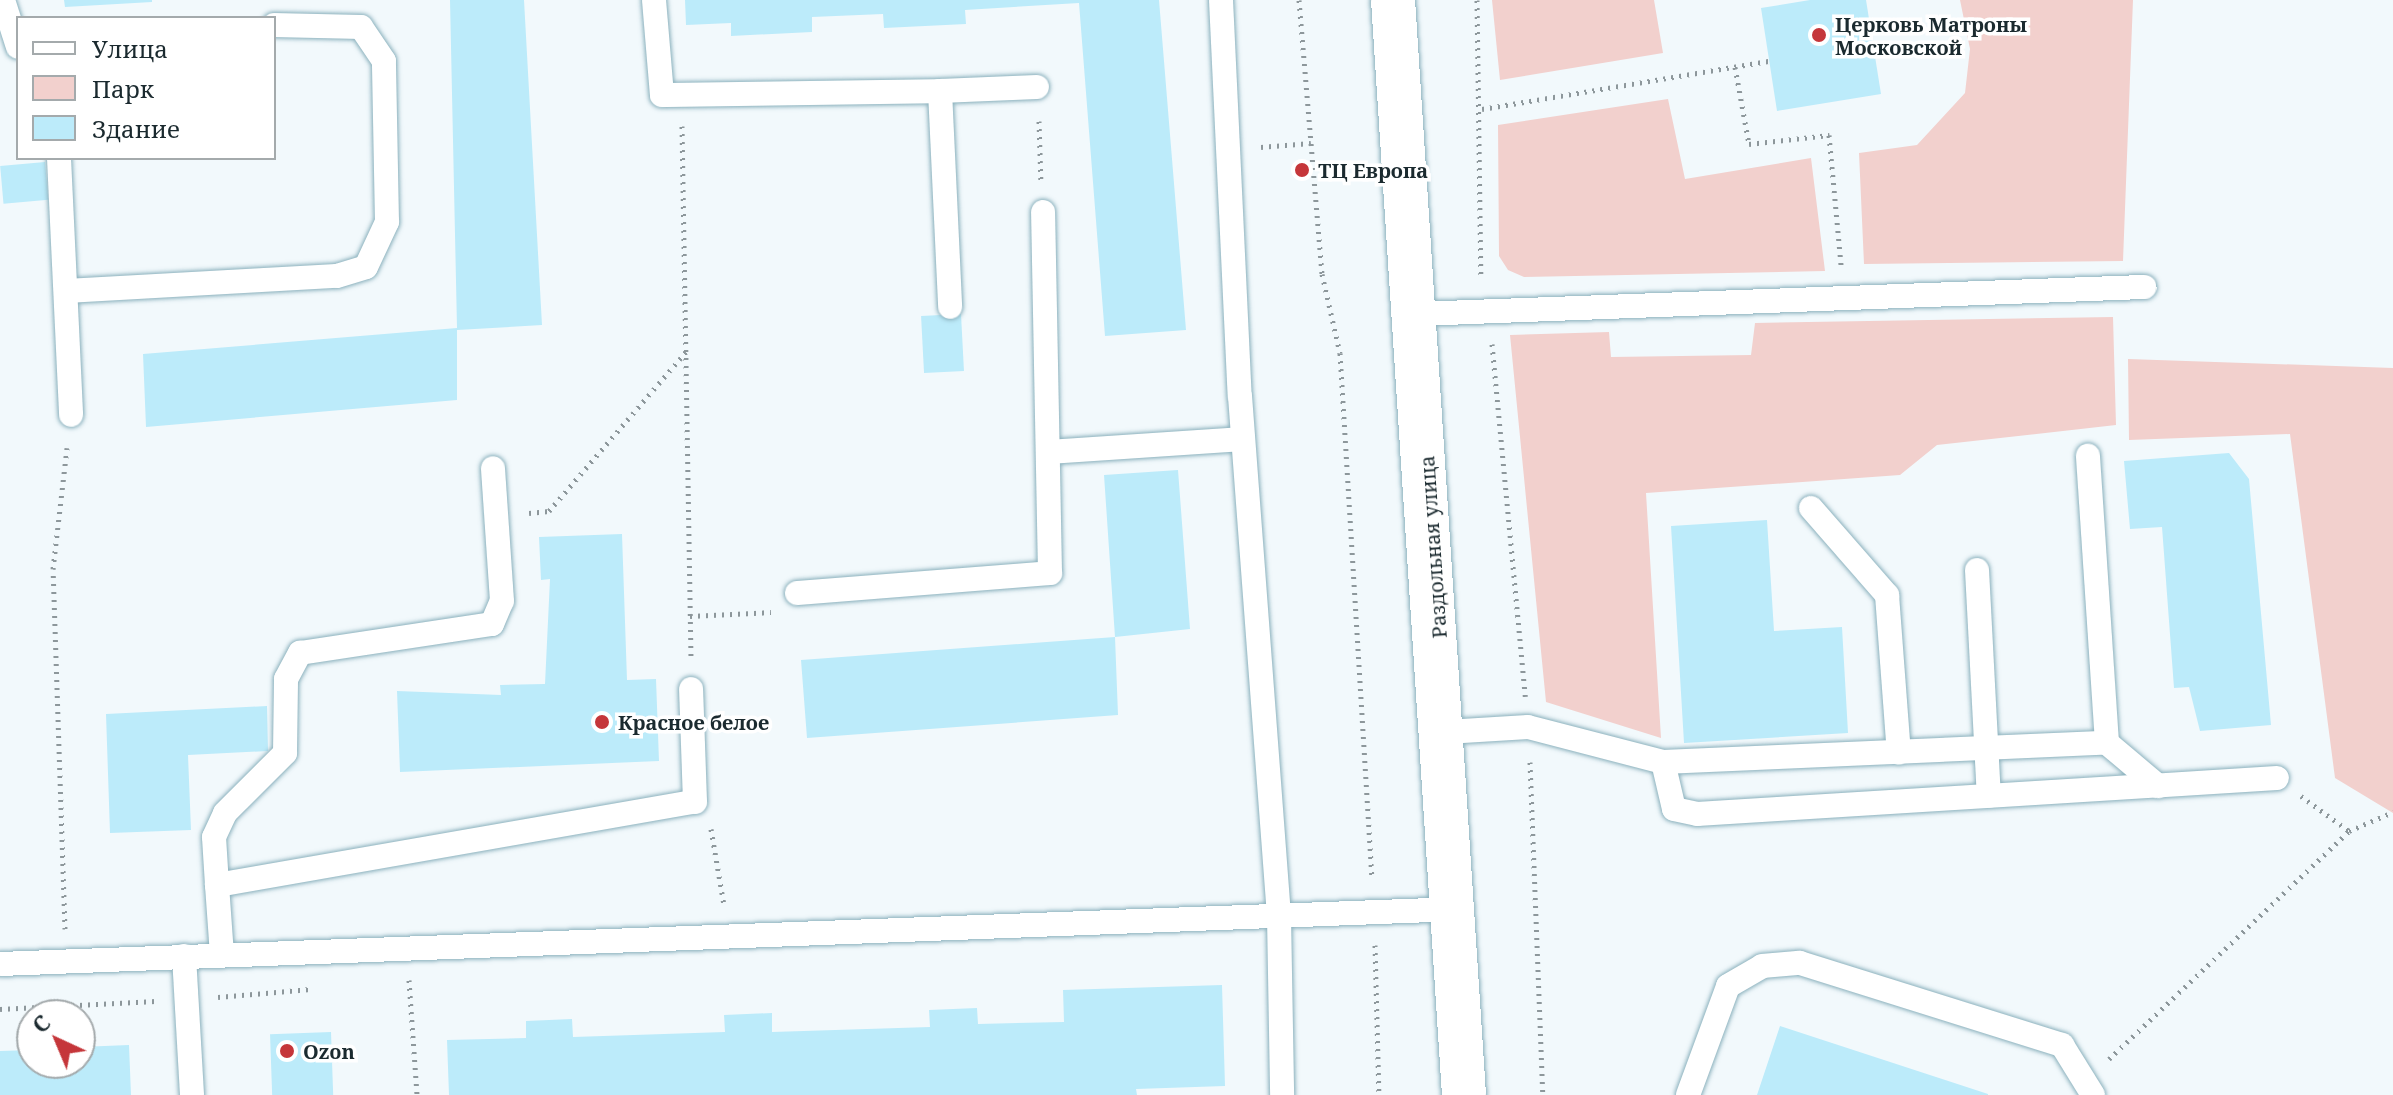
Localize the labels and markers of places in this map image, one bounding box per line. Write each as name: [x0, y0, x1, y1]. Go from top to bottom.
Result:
place label: Церковь Матроны Московской: [1835, 12, 2027, 59]
marker: Церковь Матроны Московской: [1810, 26, 1828, 44]
place label: ТЦ Европа: [1318, 158, 1428, 182]
marker: ТЦ Европа: [1293, 161, 1311, 179]
place label: Красное белое: [618, 710, 769, 734]
marker: Красное белое: [593, 713, 611, 731]
place label: Ozon: [303, 1039, 355, 1063]
marker: Ozon: [278, 1042, 296, 1060]

